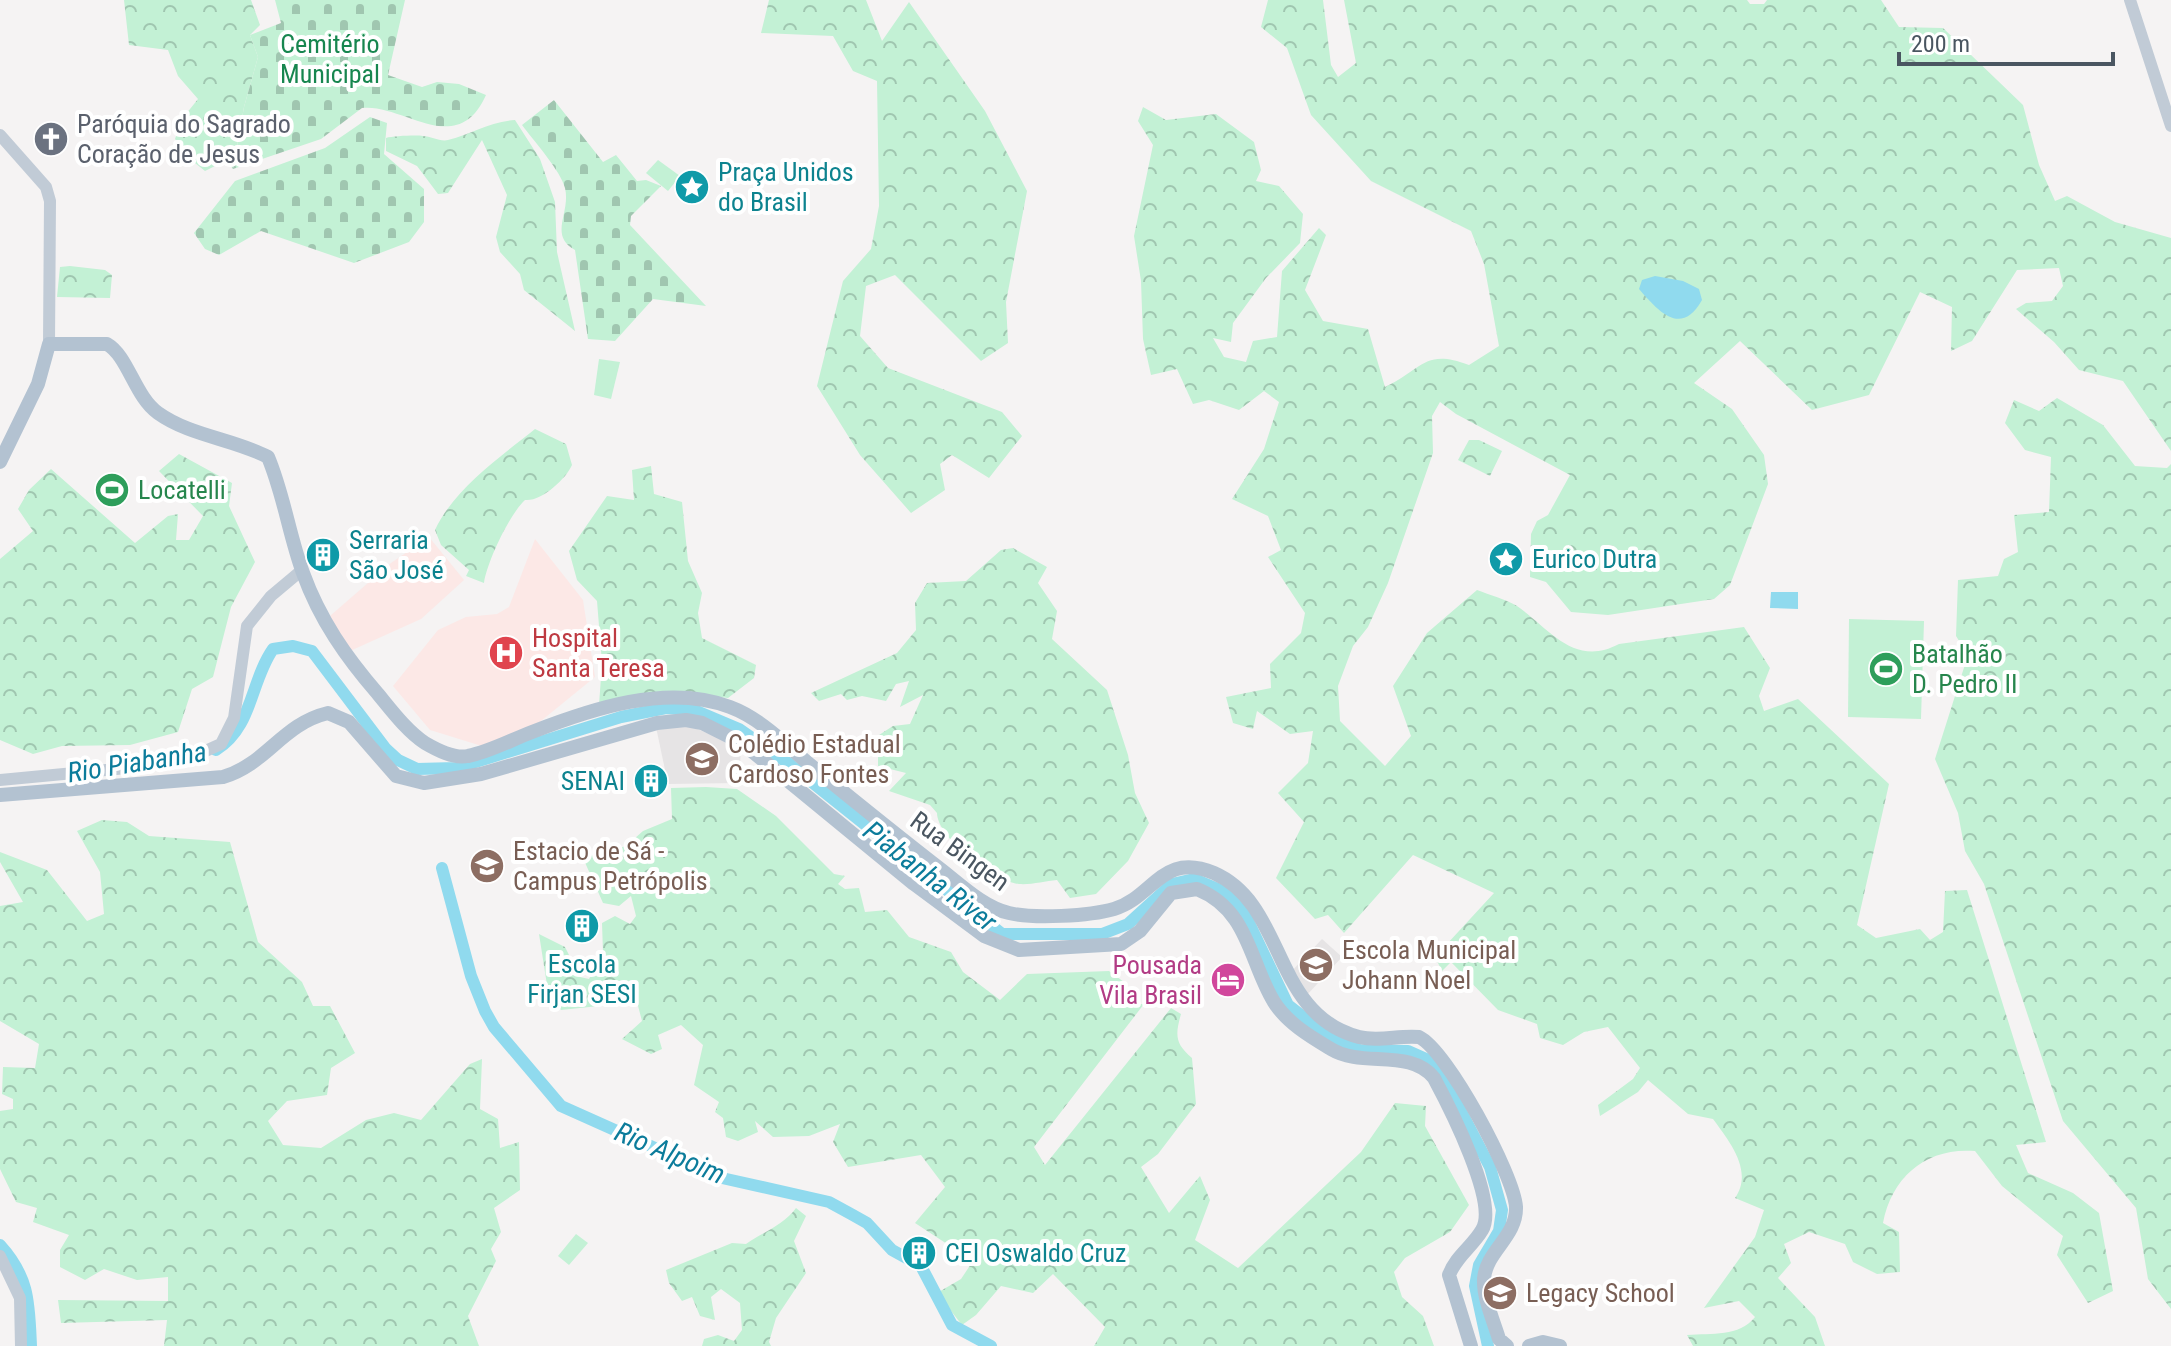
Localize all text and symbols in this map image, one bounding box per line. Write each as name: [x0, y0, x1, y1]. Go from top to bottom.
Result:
scale bar: [1899, 16, 2113, 66]
park label: Cemitério Municipal: [280, 29, 380, 89]
text: 200 m: [1911, 30, 1970, 58]
place label: Paróquia do Sagrado Coração de Jesus: [77, 109, 291, 169]
church icon: Paróquia do Sagrado Coração de Jesus: [32, 120, 70, 158]
place label: Praça Unidos do Brasil: [718, 157, 854, 217]
place icon: Praça Unidos do Brasil: [673, 168, 711, 206]
sports icon: Locatelli: [93, 471, 131, 509]
place label: Locatelli: [138, 475, 226, 505]
place label: Serraria São José: [349, 525, 444, 585]
building icon: Serraria São José: [304, 536, 342, 574]
place icon: Eurico Dutra: [1487, 540, 1525, 578]
place label: Eurico Dutra: [1532, 544, 1657, 574]
place label: Hospital Santa Teresa: [532, 623, 665, 683]
hospital icon: Hospital Santa Teresa: [487, 634, 525, 672]
place label: Batalhão D. Pedro II: [1912, 639, 2017, 699]
sports icon: Batalhão D. Pedro II: [1867, 650, 1905, 688]
place label: Colédio Estadual Cardoso Fontes: [728, 729, 901, 789]
water label: Rio Piabanha: [65, 735, 209, 789]
school or university icon: Colédio Estadual Cardoso Fontes: [683, 740, 721, 778]
building icon: SENAI: [632, 762, 670, 800]
place label: SENAI: [561, 766, 625, 796]
street label: Rua Bingen: [905, 805, 1015, 897]
water label: Piabanha River: [857, 814, 1004, 939]
place label: Estacio de Sá - Campus Petrópolis: [513, 836, 708, 896]
school or university icon: Estacio de Sá - Campus Petrópolis: [468, 847, 506, 885]
building icon: Escola Firjan SESI: [563, 907, 601, 945]
place label: Escola Municipal Johann Noel: [1342, 935, 1516, 995]
school or university icon: Escola Municipal Johann Noel: [1297, 946, 1335, 984]
place label: Escola Firjan SESI: [527, 949, 637, 1009]
place label: Pousada Vila Brasil: [1099, 950, 1202, 1010]
hotel icon: Pousada Vila Brasil: [1209, 961, 1247, 999]
water label: Rio Alpoim: [610, 1115, 730, 1191]
building icon: CEI Oswaldo Cruz: [900, 1234, 938, 1272]
place label: CEI Oswaldo Cruz: [945, 1238, 1127, 1268]
school or university icon: Legacy School: [1481, 1274, 1519, 1312]
place label: Legacy School: [1526, 1278, 1675, 1308]

